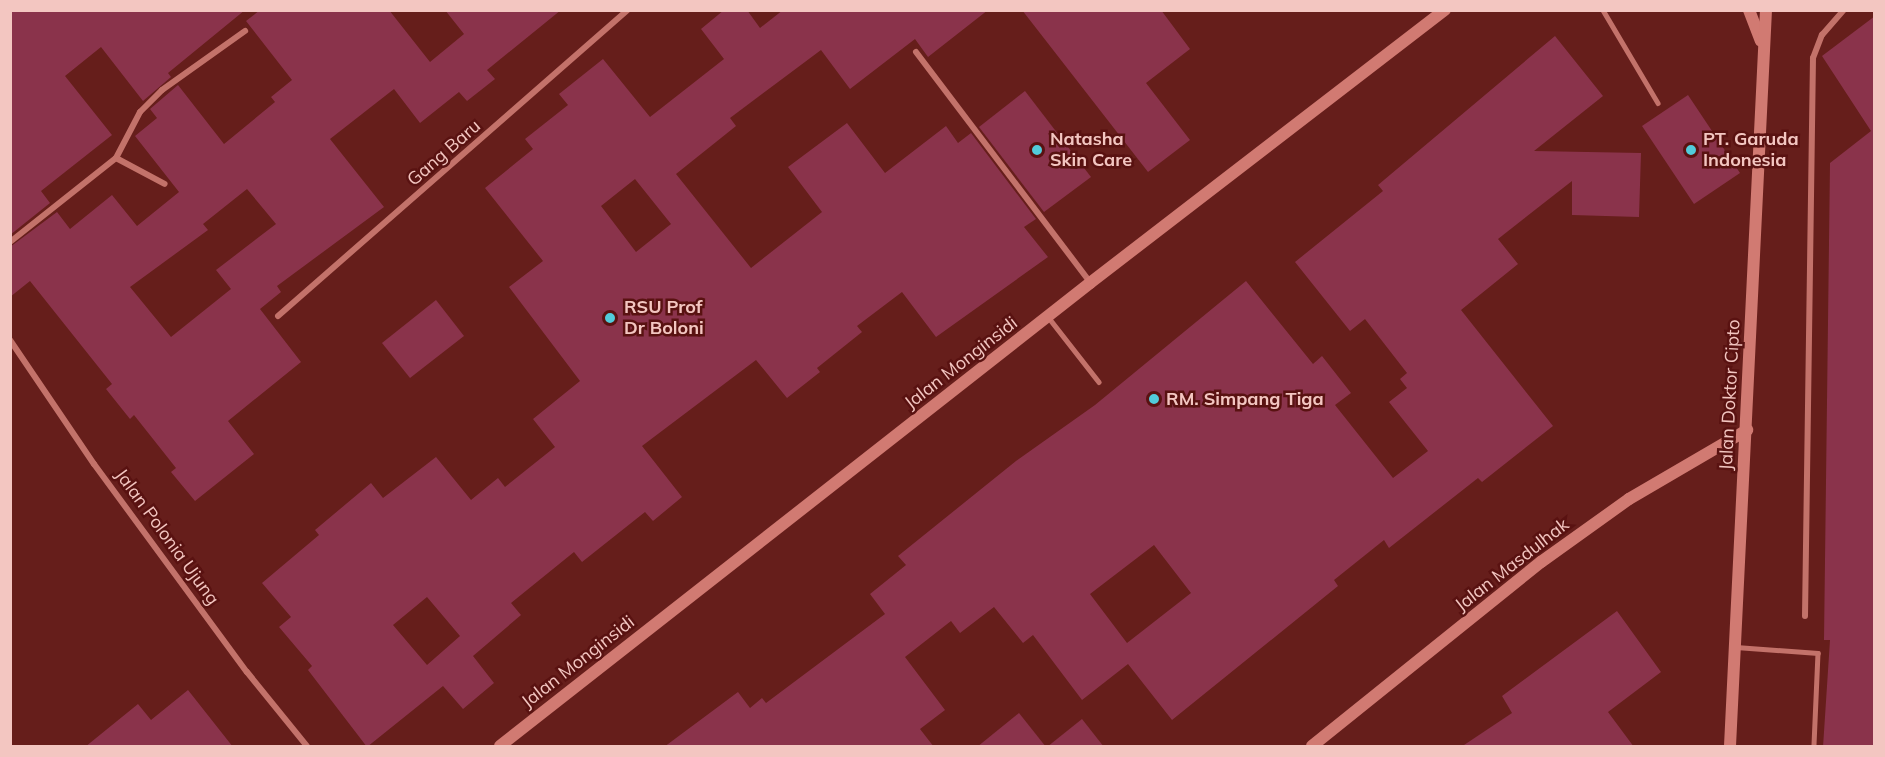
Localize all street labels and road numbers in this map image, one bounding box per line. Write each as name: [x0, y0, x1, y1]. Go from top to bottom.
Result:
street label: Gang Baru: [403, 115, 485, 191]
street label: Jalan Monginsidi: [900, 312, 1022, 414]
street label: Jalan Doktor Cipto: [1715, 319, 1745, 471]
street label: Jalan Polonia Ujung: [110, 465, 224, 609]
street label: Jalan Masdulhak: [1451, 514, 1573, 616]
street label: Jalan Monginsidi: [517, 611, 639, 713]

